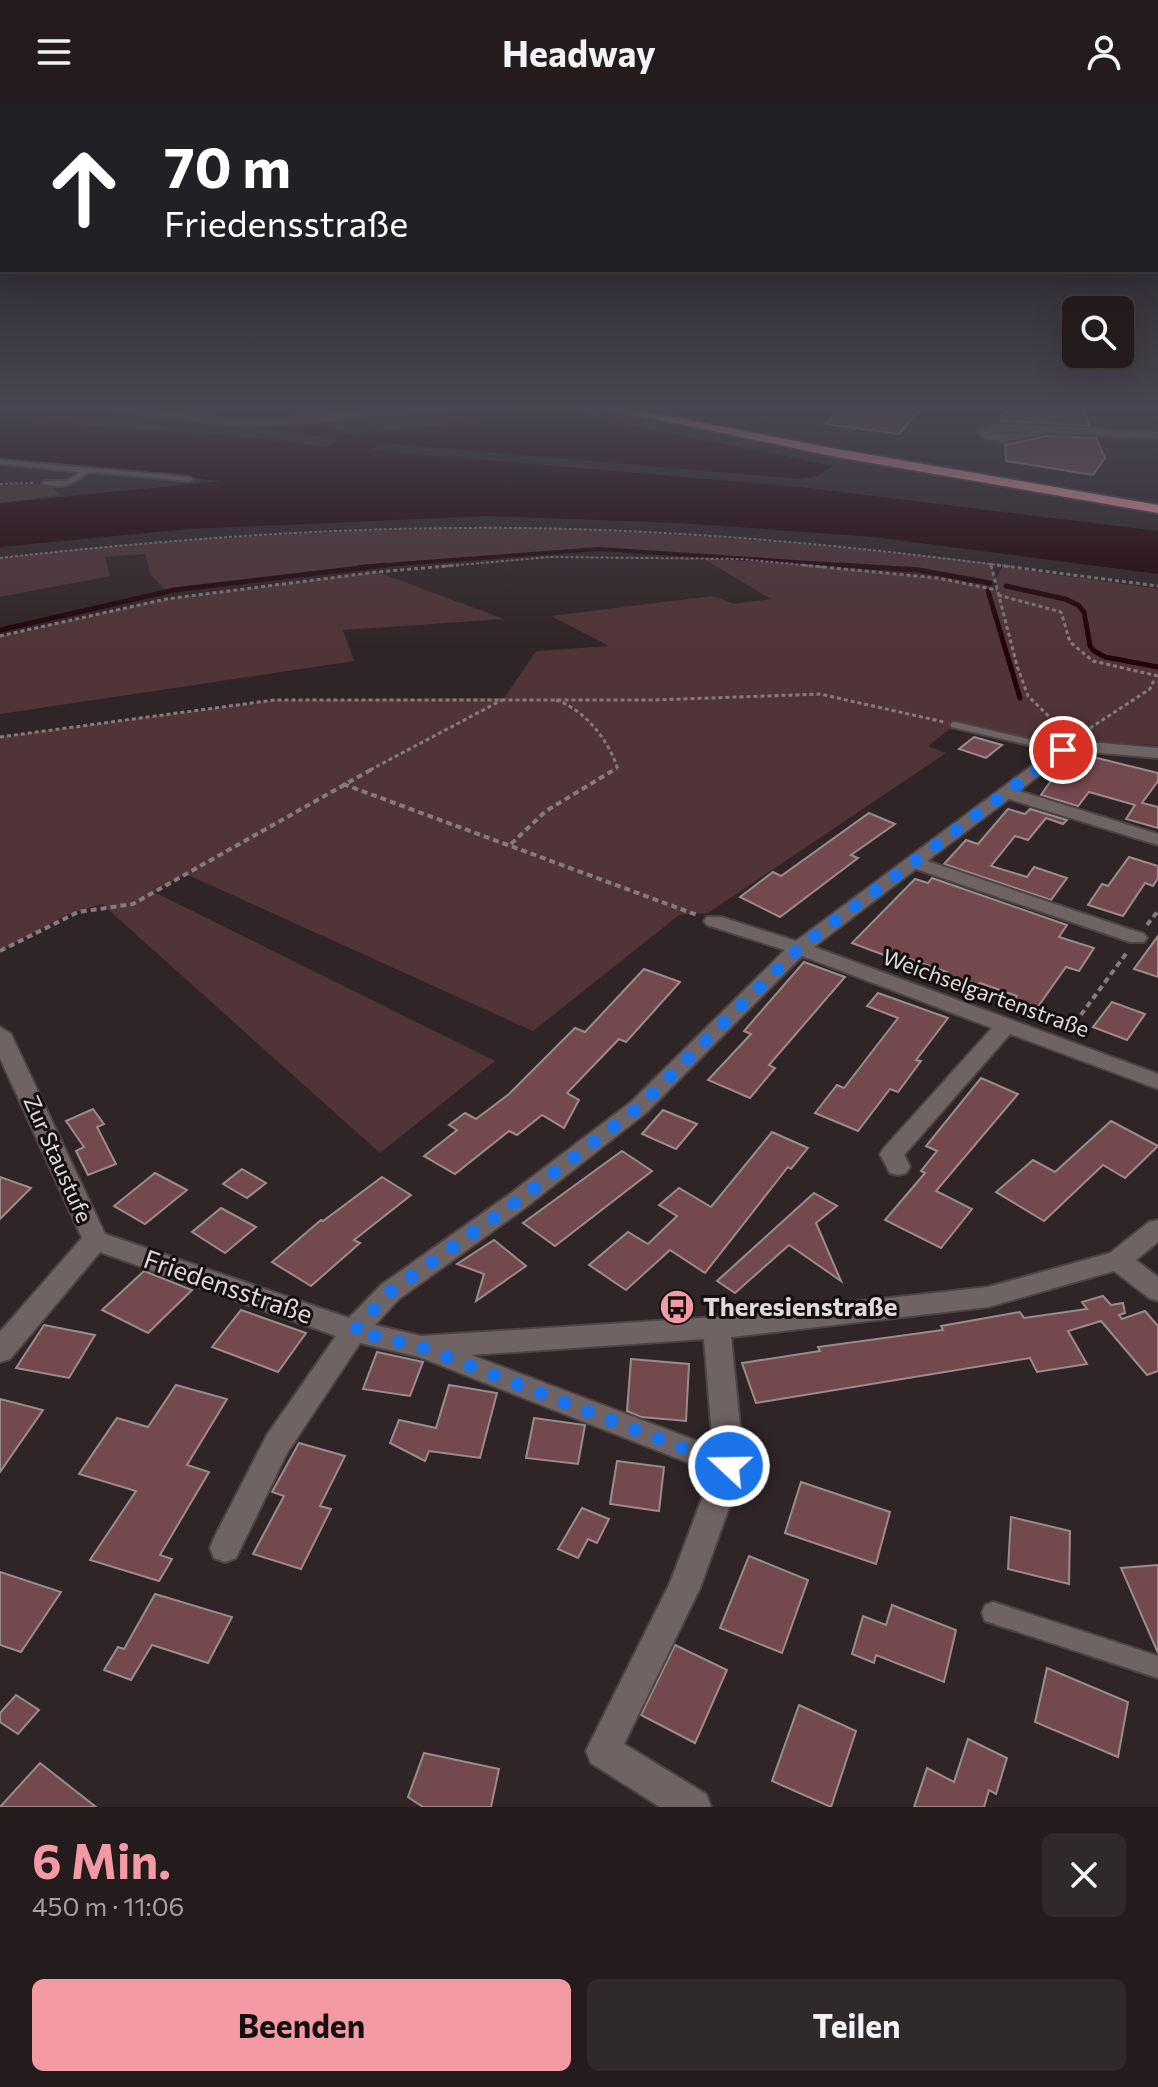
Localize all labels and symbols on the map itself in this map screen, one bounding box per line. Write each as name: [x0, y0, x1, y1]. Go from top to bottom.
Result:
pin: [1029, 716, 1097, 784]
street label: Weichselgartenstraße: [879, 943, 1093, 1042]
street label: Zur Staustufe: [18, 1091, 99, 1227]
street label: Friedensstraße: [140, 1242, 317, 1329]
bus stop icon: Theresienstraße: [658, 1288, 696, 1326]
place label: Theresienstraße: [703, 1290, 897, 1321]
position arrow: [687, 1424, 771, 1508]

